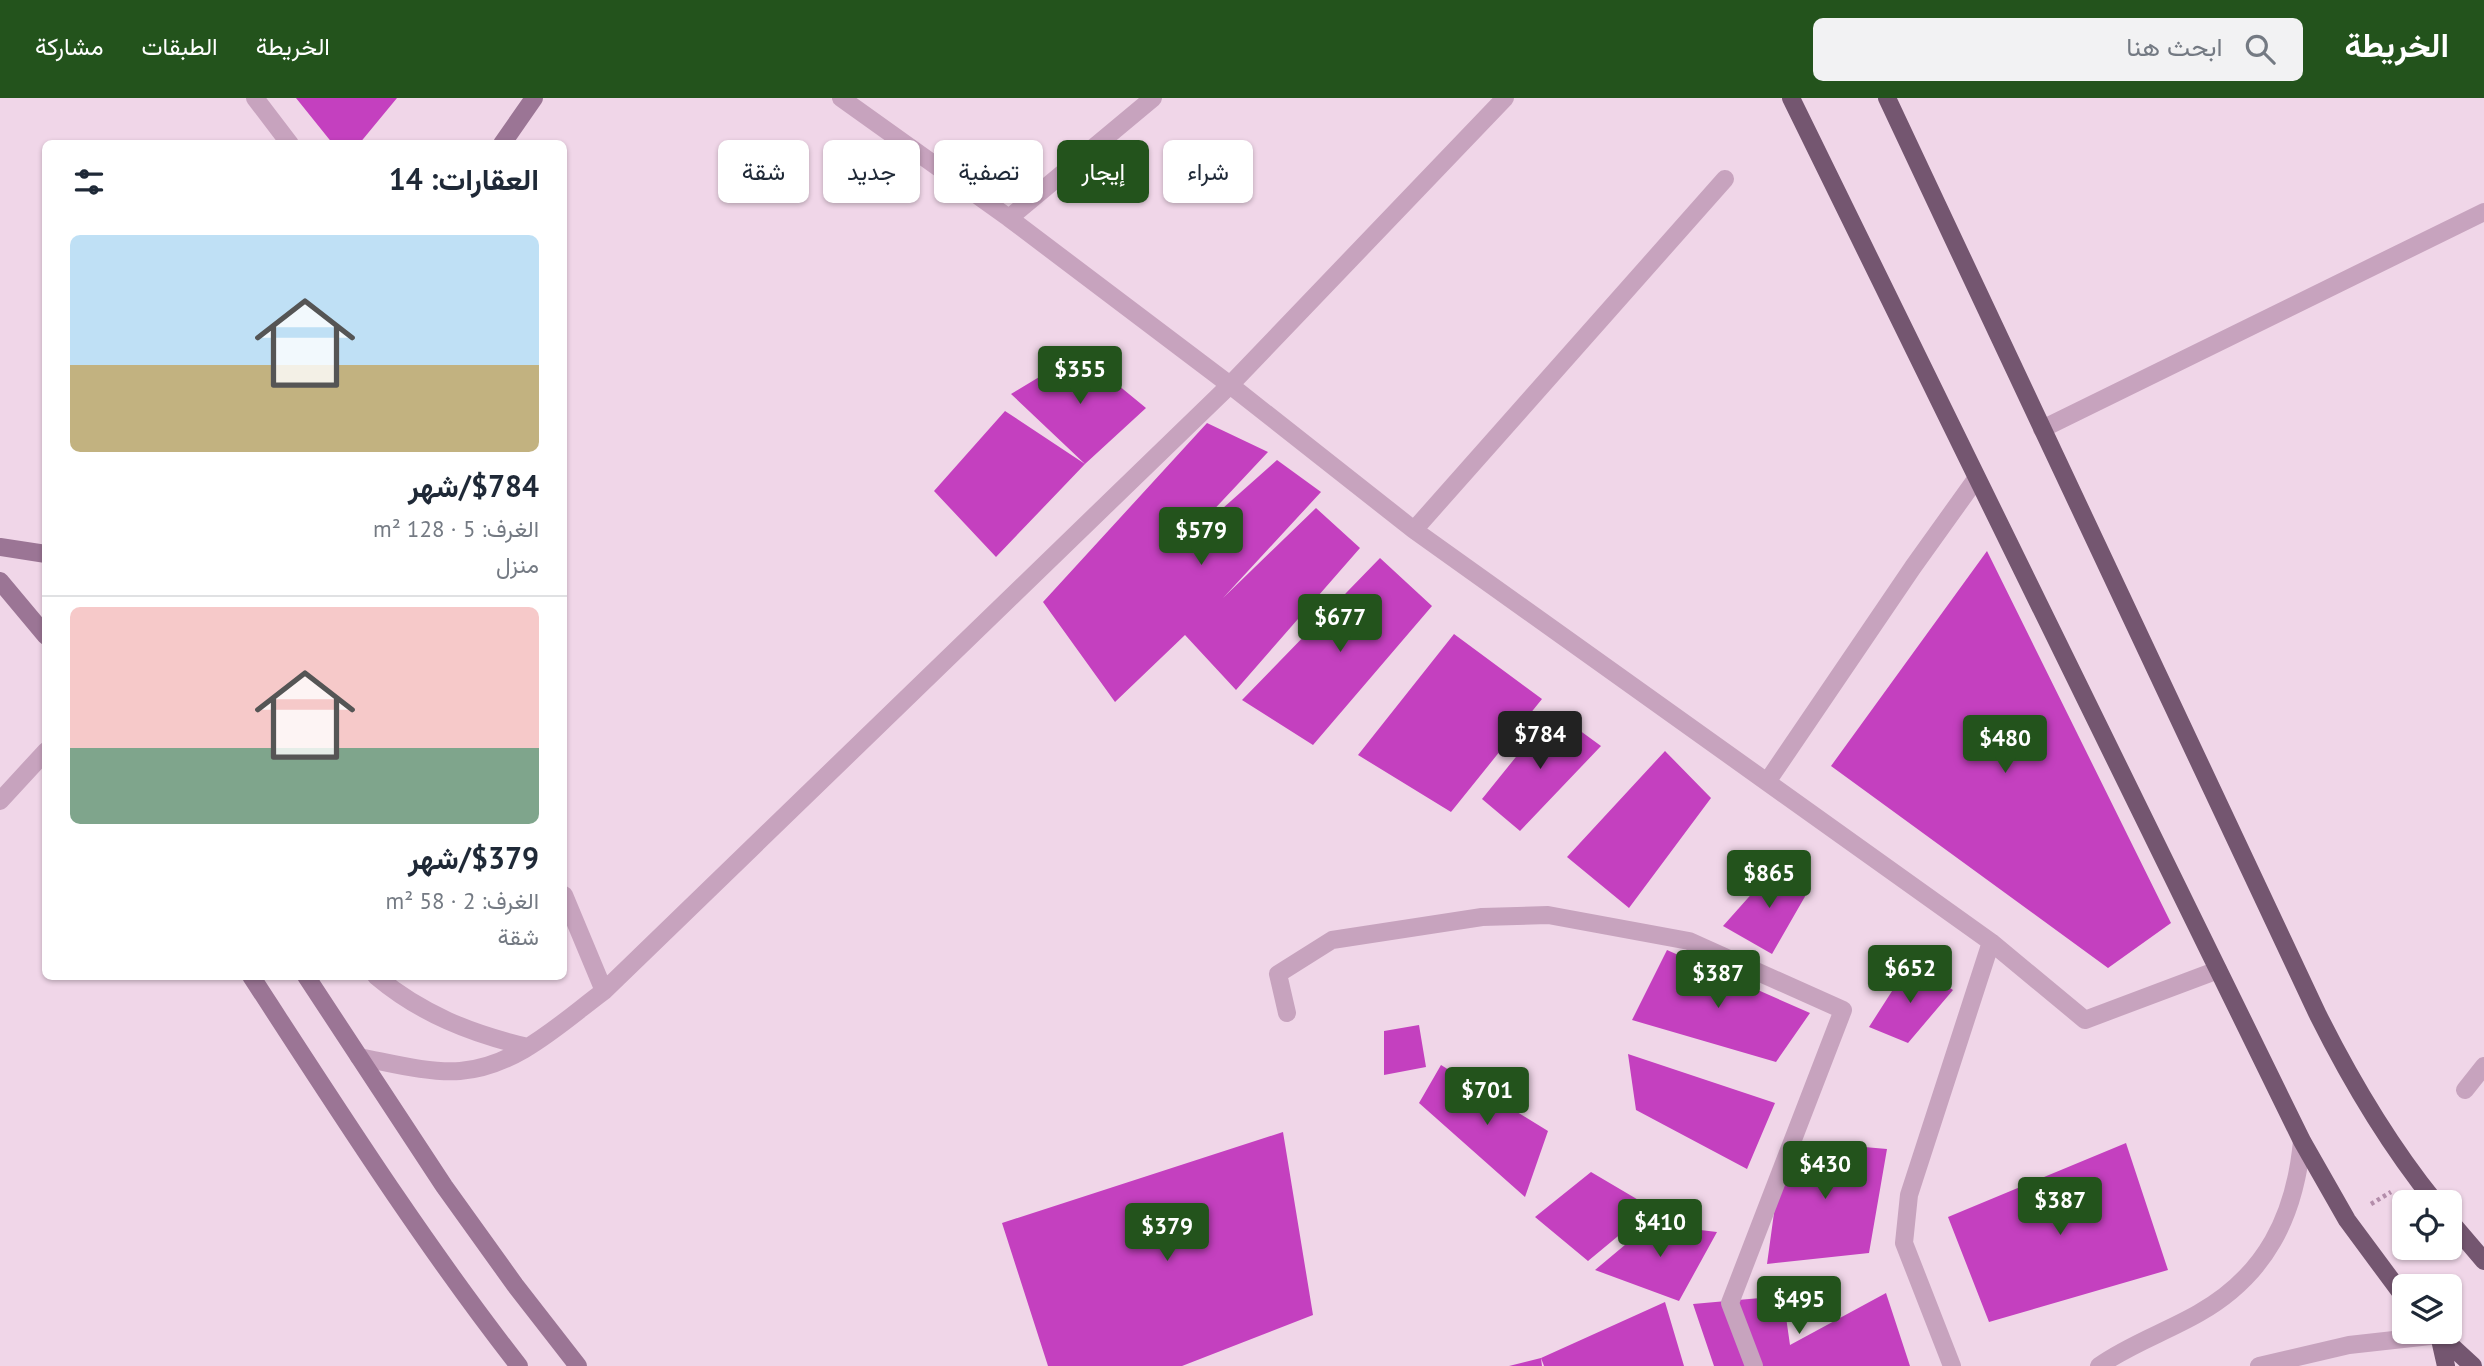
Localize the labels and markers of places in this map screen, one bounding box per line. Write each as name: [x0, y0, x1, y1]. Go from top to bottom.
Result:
pin: $355: [1039, 346, 1121, 406]
pin: $579: [1160, 508, 1242, 567]
pin: $677: [1299, 594, 1381, 654]
pin: $784: [1499, 712, 1581, 771]
pin: $480: [1964, 716, 2046, 775]
pin: $865: [1728, 850, 1810, 910]
pin: $652: [1869, 946, 1951, 1005]
pin: $387: [1677, 950, 1759, 1010]
pin: $701: [1446, 1068, 1528, 1127]
pin: $430: [1784, 1142, 1866, 1201]
pin: $387: [2019, 1178, 2101, 1237]
pin: $410: [1619, 1200, 1701, 1259]
pin: $379: [1126, 1204, 1208, 1263]
pin: $495: [1758, 1276, 1840, 1336]

